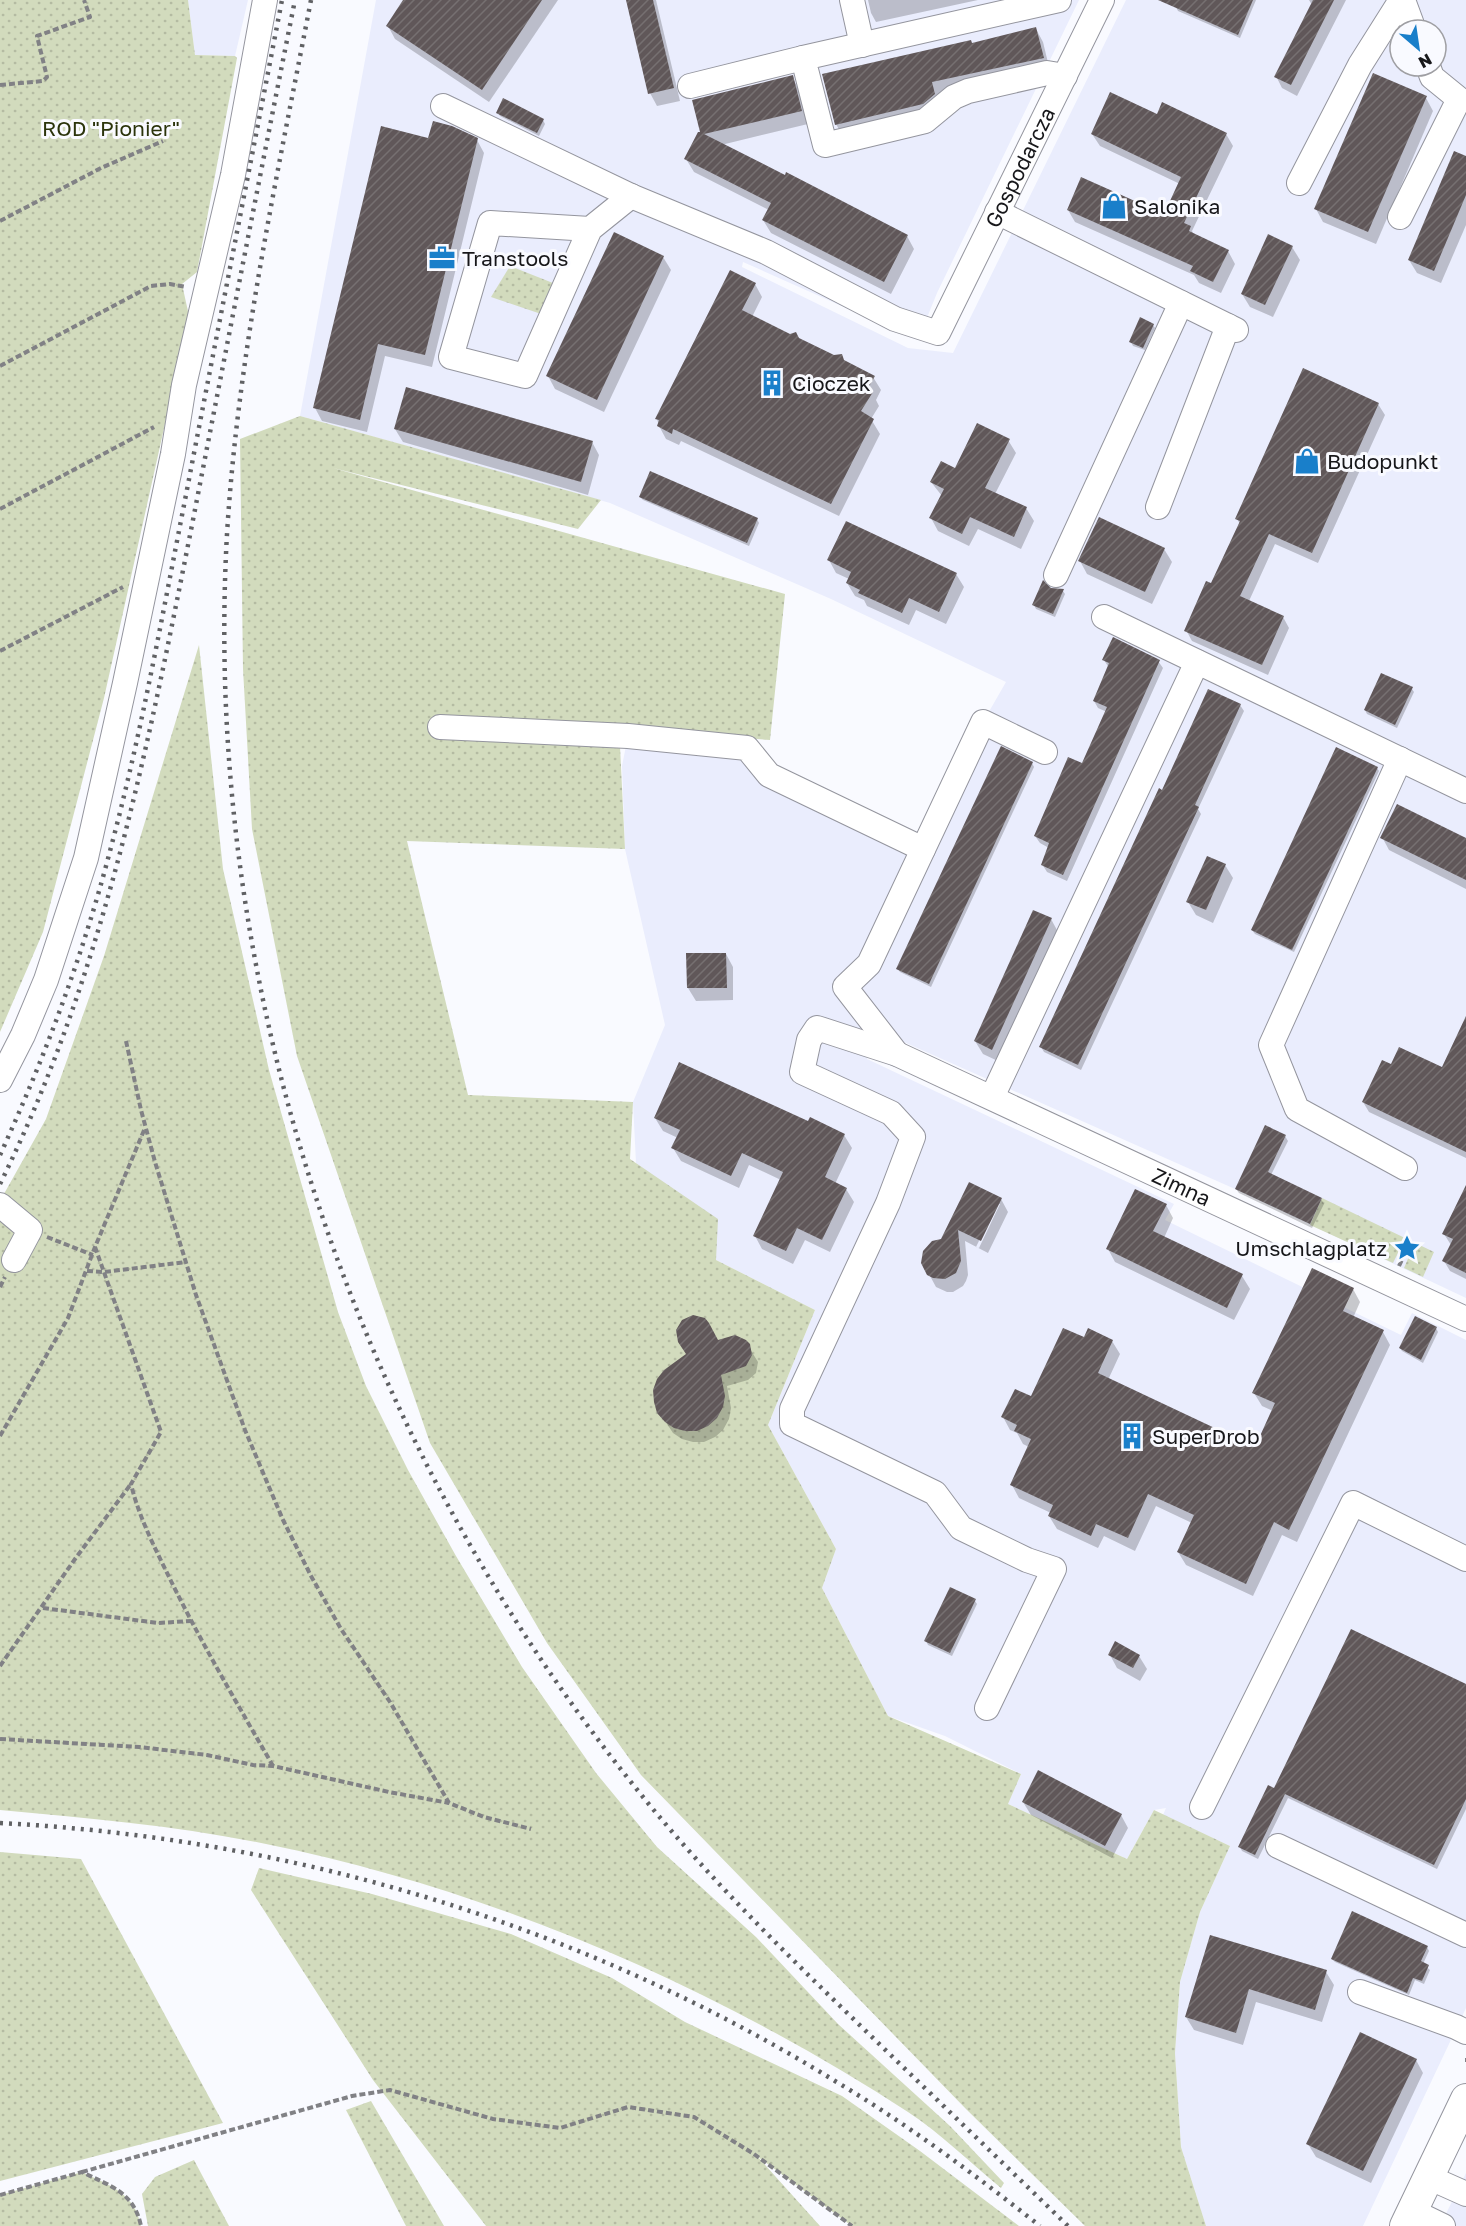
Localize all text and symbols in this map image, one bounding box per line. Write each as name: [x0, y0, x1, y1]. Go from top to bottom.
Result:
north arrow: [1388, 18, 1448, 78]
text: N: [1415, 49, 1435, 73]
street label: Gospodarcza: [979, 103, 1060, 232]
park label: ROD "Pionier": [42, 115, 180, 141]
shop icon: Salonika: [1099, 191, 1129, 221]
place label: Salonika: [1134, 193, 1220, 219]
office icon: Transtools: [427, 243, 457, 273]
place label: Transtools: [462, 245, 568, 271]
building icon: Cioczek: [757, 368, 787, 398]
place label: Cioczek: [792, 370, 871, 396]
shop icon: Budopunkt: [1292, 446, 1322, 476]
place label: Budopunkt: [1327, 448, 1439, 474]
street label: Zimna: [1148, 1162, 1215, 1211]
place icon: Umschlagplatz: [1392, 1233, 1422, 1263]
place label: Umschlagplatz: [1235, 1235, 1387, 1261]
building icon: SuperDrob: [1117, 1421, 1147, 1451]
place label: SuperDrob: [1152, 1423, 1260, 1449]

